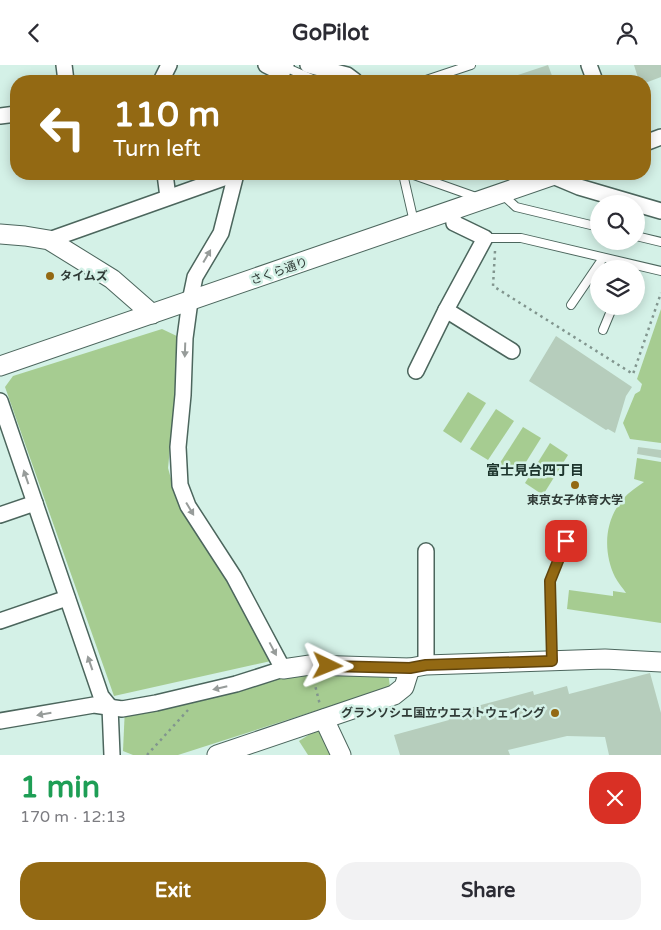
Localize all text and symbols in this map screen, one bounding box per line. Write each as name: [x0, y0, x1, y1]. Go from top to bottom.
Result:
icon: back: [20, 19, 48, 47]
icon: person: [613, 19, 641, 47]
text: GoPilot: [292, 20, 369, 46]
text: 110 m: [113, 94, 220, 136]
icon: left: [30, 95, 95, 160]
text: Turn left: [113, 136, 201, 162]
map controls: [590, 195, 645, 315]
button: search: [590, 195, 645, 250]
one-way arrow: [203, 250, 212, 263]
street label: さくら通り: [248, 255, 310, 287]
button: layers: [590, 260, 645, 315]
place label: タイムズ: [60, 269, 108, 283]
marker: タイムズ: [44, 270, 56, 282]
one-way arrow: [180, 342, 188, 358]
district label: 富士見台四丁目: [486, 462, 584, 479]
one-way arrow: [22, 469, 29, 484]
marker: 東京女子体育大学: [569, 479, 581, 491]
place label: 東京女子体育大学: [527, 493, 623, 507]
one-way arrow: [186, 503, 195, 516]
pin: [545, 520, 587, 562]
icon: arrive: [552, 527, 580, 555]
position arrow: [301, 639, 353, 691]
one-way arrow: [269, 642, 277, 656]
one-way arrow: [86, 656, 93, 671]
one-way arrow: [212, 684, 227, 692]
place label: グランソシエ国立ウエストウェイング: [341, 706, 545, 720]
marker: グランソシエ国立ウエストウェイング: [549, 707, 561, 719]
one-way arrow: [36, 710, 52, 718]
text: 1 min: [20, 769, 100, 806]
button: close: [589, 772, 641, 824]
text: 170 m · 12:13: [20, 807, 126, 827]
button: Exit: [20, 862, 326, 920]
button: Share: [336, 862, 641, 920]

